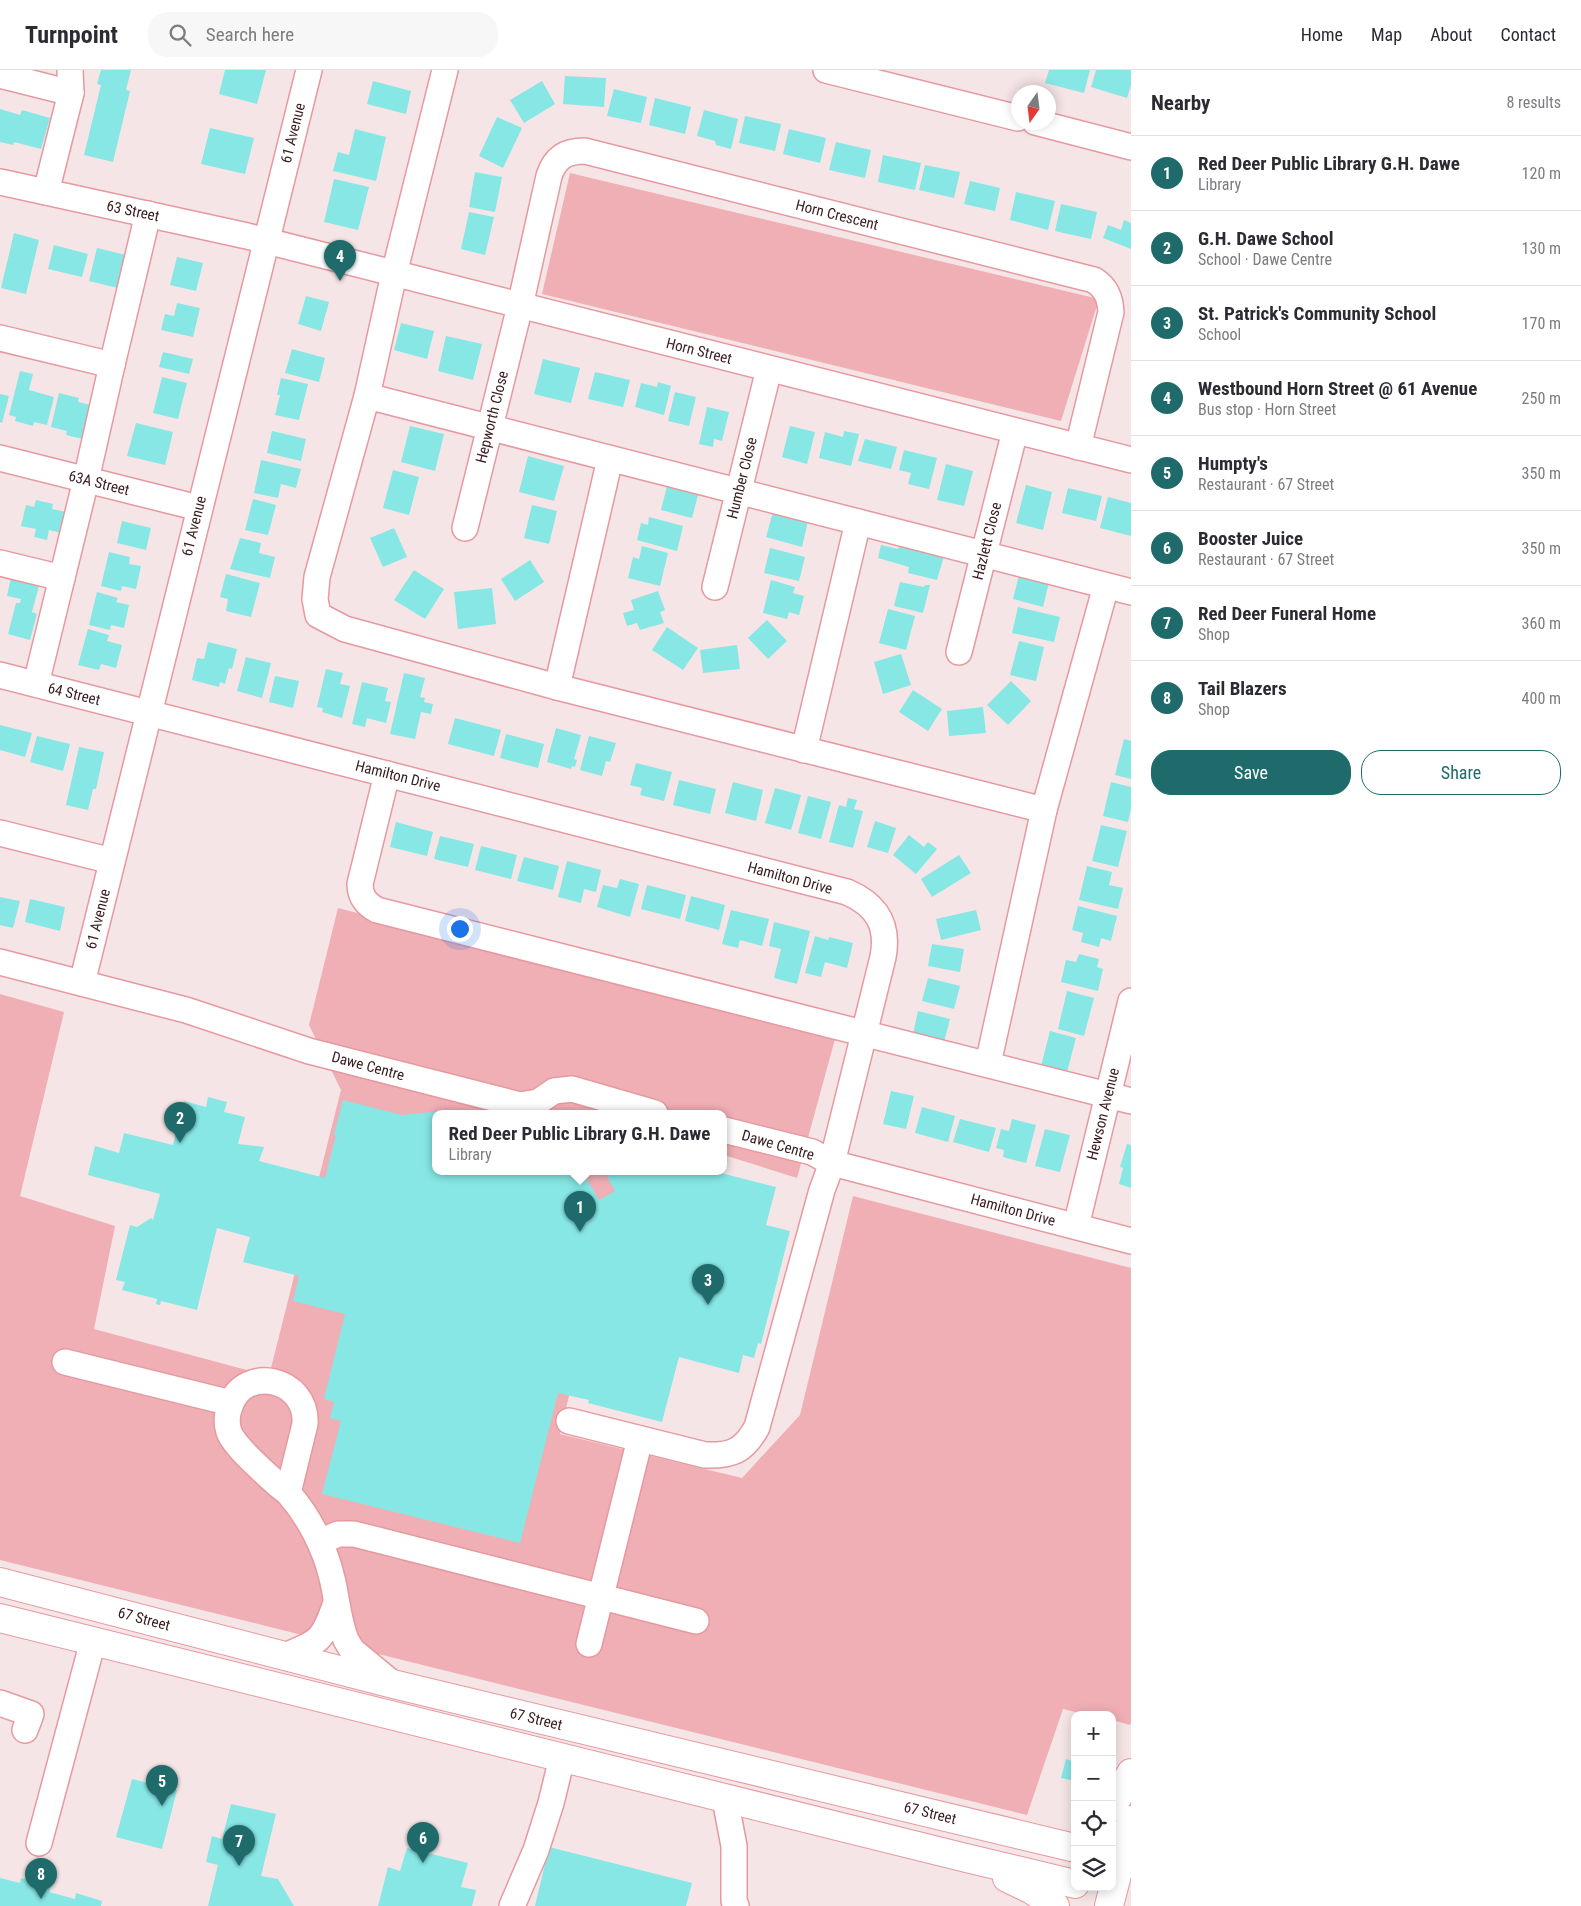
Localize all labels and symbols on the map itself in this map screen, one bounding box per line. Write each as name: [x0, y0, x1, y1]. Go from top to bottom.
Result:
north arrow: [1011, 85, 1056, 130]
street label: 61 Avenue: [277, 101, 309, 165]
street label: Horn Crescent: [794, 196, 880, 234]
street label: 63 Street: [105, 197, 161, 225]
pin: 4: [324, 240, 356, 281]
street label: Horn Street: [664, 334, 734, 368]
street label: Hepworth Close: [472, 369, 512, 465]
street label: Humber Close: [723, 435, 761, 521]
street label: 63A Street: [67, 467, 131, 499]
street label: 61 Avenue: [178, 494, 210, 558]
street label: Hazlett Close: [969, 500, 1005, 582]
street label: 64 Street: [46, 679, 102, 709]
street label: Hamilton Drive: [354, 757, 442, 795]
street label: Hamilton Drive: [746, 858, 834, 898]
street label: 61 Avenue: [82, 887, 114, 951]
your location: [447, 916, 473, 942]
street label: Dawe Centre: [330, 1048, 406, 1084]
street label: Hewson Avenue: [1083, 1066, 1123, 1162]
pin: 2: [164, 1102, 196, 1143]
street label: Dawe Centre: [740, 1126, 816, 1164]
street label: Hamilton Drive: [969, 1190, 1057, 1230]
pin: 1: [564, 1191, 596, 1232]
pin: 3: [692, 1264, 724, 1305]
street label: 67 Street: [116, 1603, 172, 1635]
street label: 67 Street: [508, 1704, 564, 1734]
pin: 5: [146, 1765, 178, 1806]
street label: 67 Street: [902, 1798, 958, 1828]
pin: 6: [407, 1822, 439, 1863]
pin: 7: [223, 1825, 255, 1866]
pin: 8: [25, 1858, 57, 1899]

